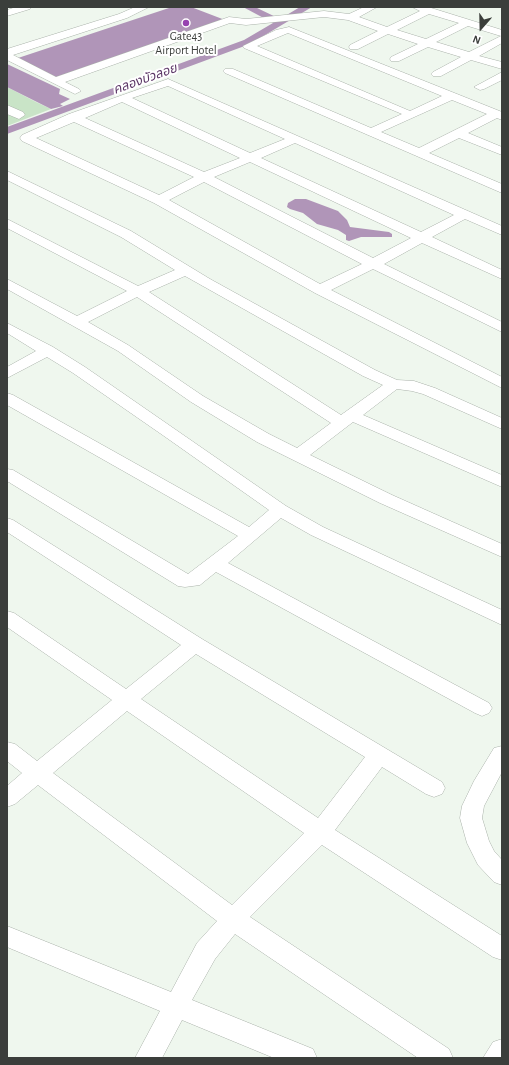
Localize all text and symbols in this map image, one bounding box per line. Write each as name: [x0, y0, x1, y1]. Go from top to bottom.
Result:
north arrow: [461, 8, 501, 48]
marker: Gate43 Airport Hotel: [181, 18, 191, 28]
place label: Gate43 Airport Hotel: [155, 29, 217, 57]
text: N: [471, 33, 482, 46]
water label: คลองบัวลอย: [111, 60, 179, 98]

